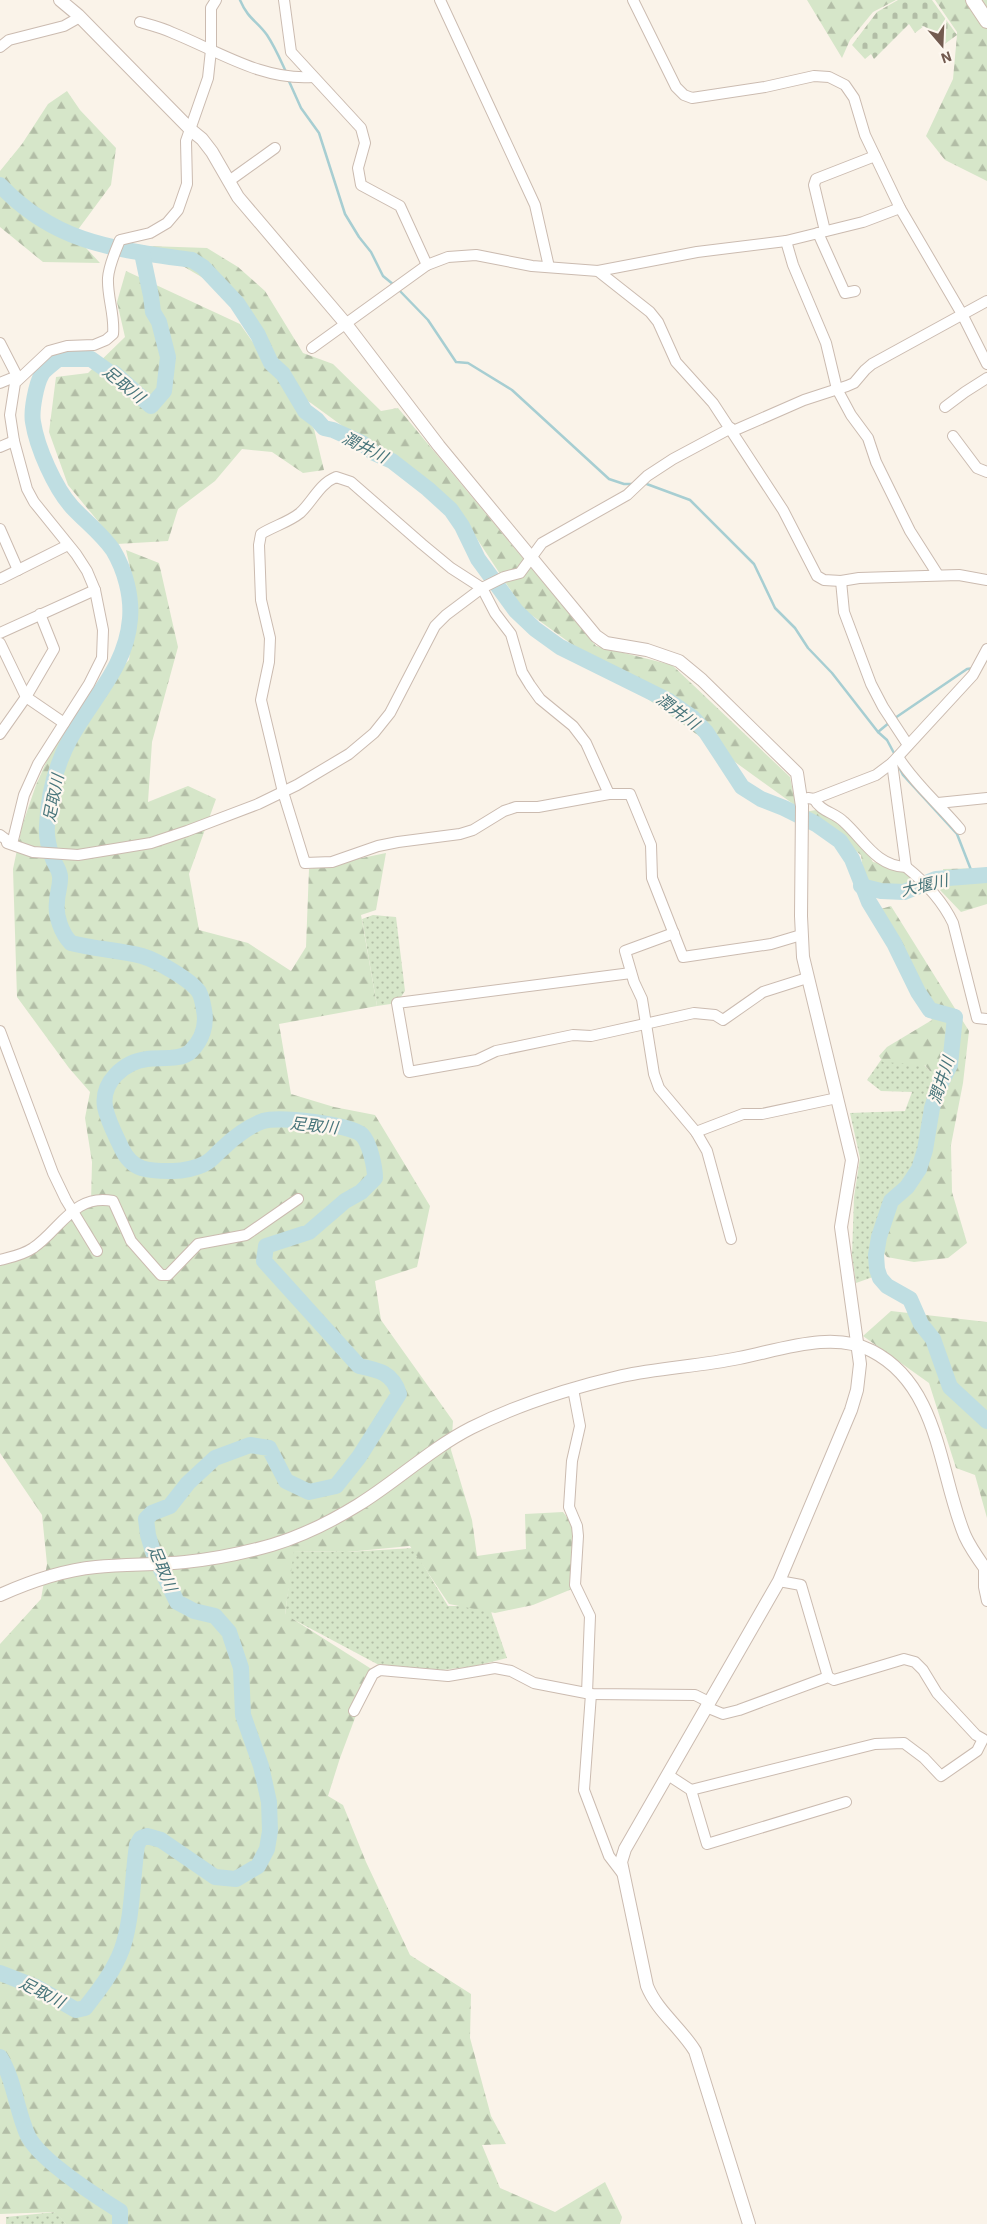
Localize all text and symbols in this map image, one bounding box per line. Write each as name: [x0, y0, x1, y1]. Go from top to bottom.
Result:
north arrow: [917, 20, 967, 70]
text: N: [939, 47, 954, 67]
water label: 足取川: [99, 361, 150, 408]
water label: 潤井川: [339, 427, 393, 468]
water label: 潤井川: [653, 689, 705, 735]
water label: 足取川: [39, 771, 68, 823]
water label: 大堰川: [898, 869, 952, 900]
water label: 潤井川: [924, 1052, 959, 1106]
water label: 足取川: [289, 1113, 341, 1138]
water label: 足取川: [144, 1542, 182, 1596]
water label: 足取川: [16, 1972, 70, 2013]

